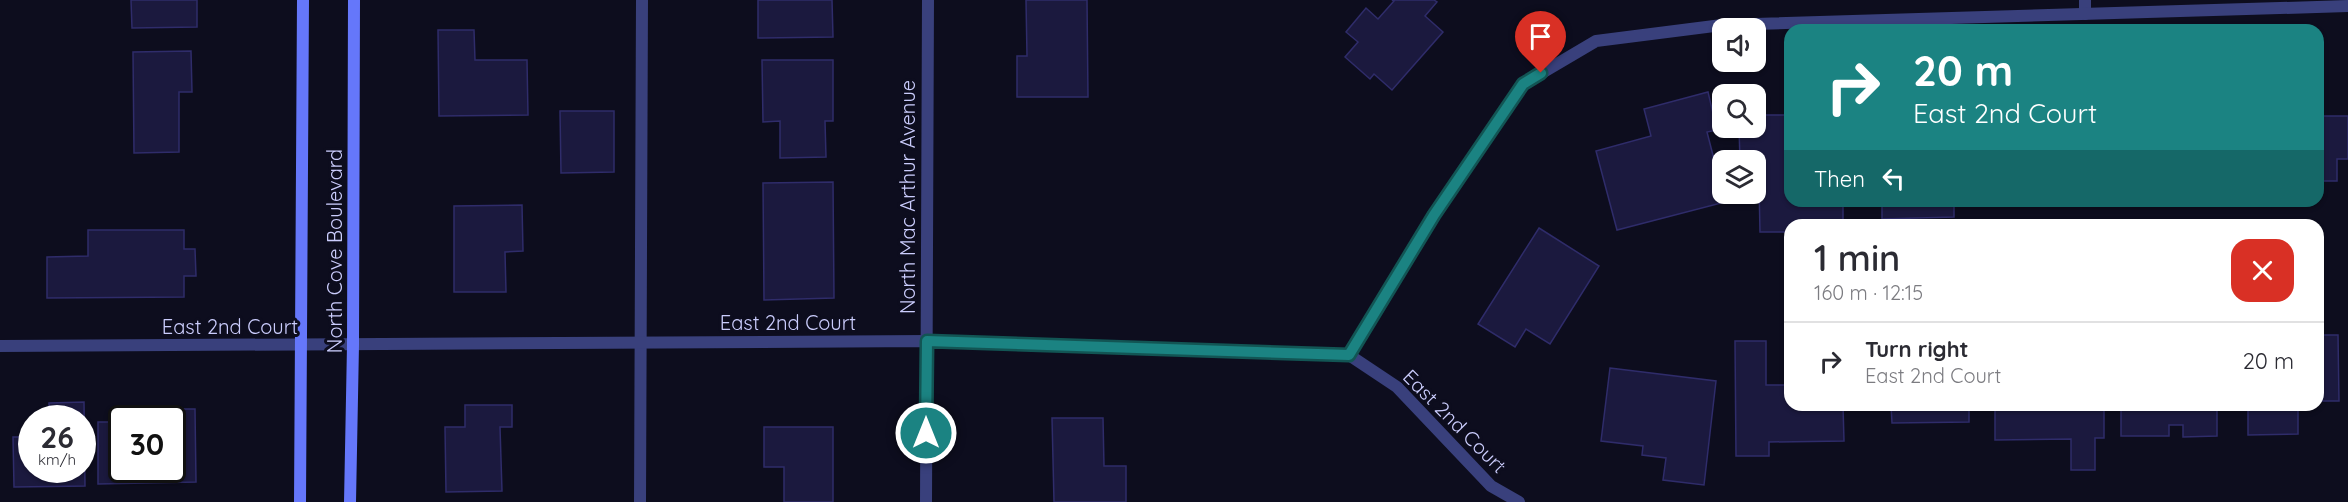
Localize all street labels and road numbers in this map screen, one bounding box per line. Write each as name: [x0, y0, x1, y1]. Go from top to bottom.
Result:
street label: North Mac Arthur Avenue: [895, 80, 920, 314]
street label: North Cove Boulevard: [322, 149, 347, 353]
street label: East 2nd Court: [720, 310, 856, 335]
street label: East 2nd Court: [162, 314, 298, 339]
street label: East 2nd Court: [1398, 364, 1512, 478]

